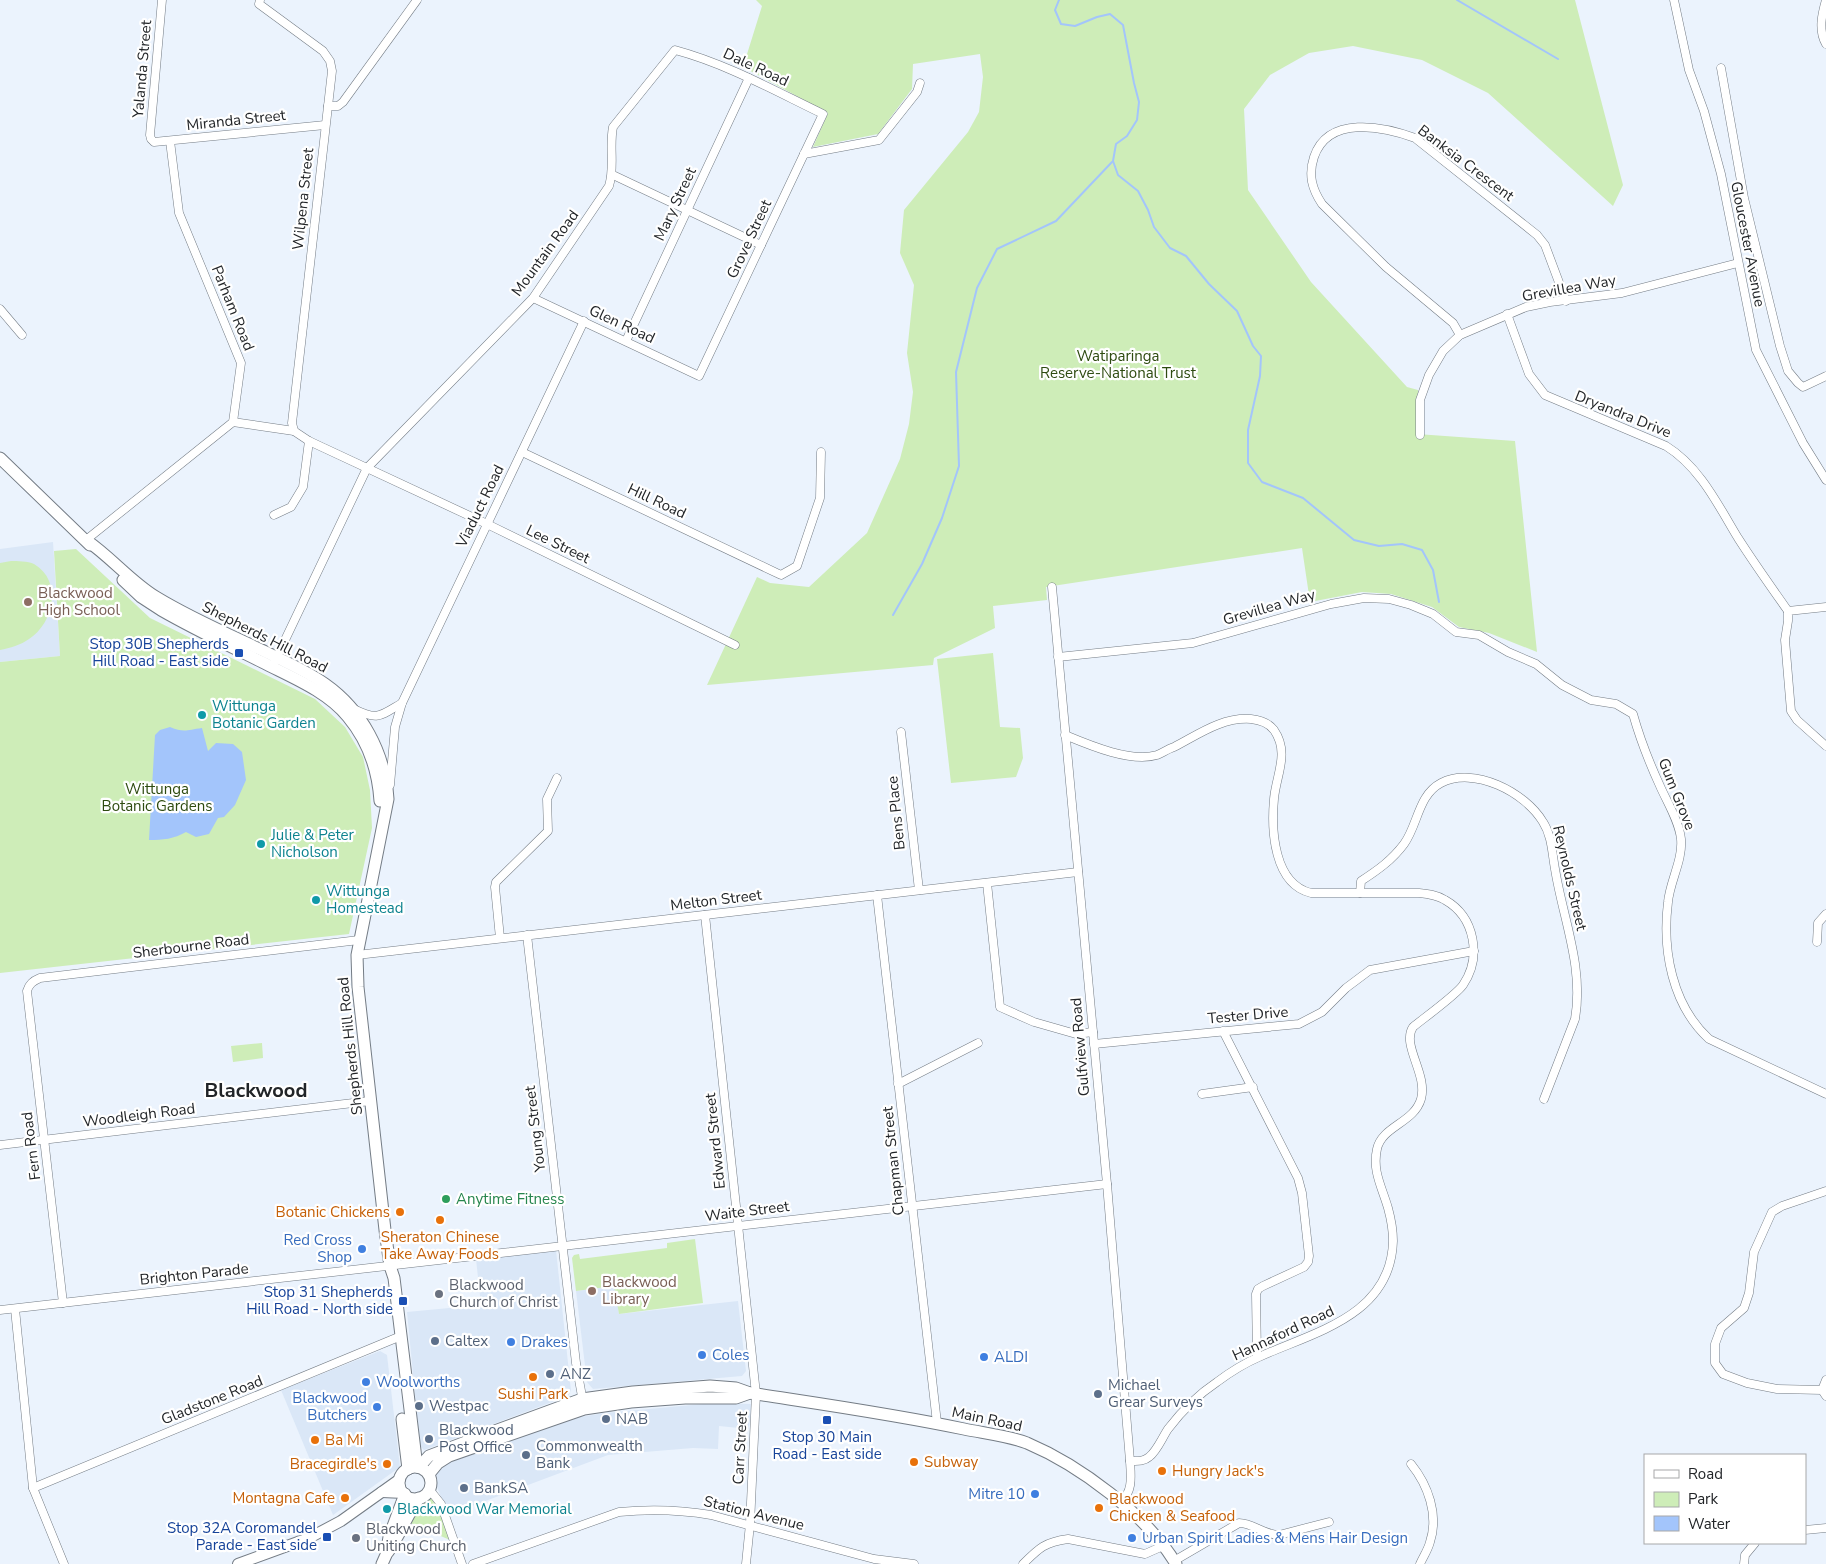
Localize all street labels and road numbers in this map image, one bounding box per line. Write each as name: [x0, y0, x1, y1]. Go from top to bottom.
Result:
street label: Yalanda Street: [128, 19, 156, 120]
street label: Dale Road: [720, 43, 792, 91]
street label: Miranda Street: [185, 105, 287, 135]
street label: Banksia Crescent: [1414, 120, 1519, 206]
street label: Wilpena Street: [288, 146, 318, 251]
street label: Mary Street: [649, 163, 701, 244]
street label: Gloucester Avenue: [1726, 180, 1770, 308]
street label: Grove Street: [722, 196, 776, 282]
street label: Mountain Road: [507, 206, 583, 300]
street label: Parham Road: [207, 262, 259, 354]
street label: Grevillea Way: [1520, 270, 1618, 306]
street label: Glen Road: [586, 300, 658, 348]
street label: Dryandra Drive: [1572, 386, 1674, 442]
street label: Viaduct Road: [451, 461, 509, 552]
street label: Hill Road: [624, 479, 690, 523]
street label: Lee Street: [523, 520, 594, 568]
street label: Grevillea Way: [1221, 584, 1318, 630]
street label: Shepherds Hill Road: [199, 597, 331, 677]
street label: Gum Grove: [1653, 755, 1701, 833]
street label: Bens Place: [882, 775, 910, 851]
street label: Reynolds Street: [1548, 823, 1592, 933]
street label: Melton Street: [669, 884, 764, 916]
street label: Sherbourne Road: [132, 929, 250, 963]
street label: Shepherds Hill Road: [333, 976, 367, 1116]
street label: Gulfview Road: [1066, 997, 1094, 1097]
street label: Tester Drive: [1207, 1002, 1289, 1028]
street label: Young Street: [520, 1084, 550, 1174]
street label: Edward Street: [700, 1091, 730, 1190]
street label: Woodleigh Road: [82, 1098, 196, 1132]
street label: Chapman Street: [877, 1105, 909, 1216]
street label: Fern Road: [17, 1111, 45, 1181]
street label: Waite Street: [704, 1196, 791, 1226]
street label: Brighton Parade: [139, 1258, 249, 1290]
street label: Hannaford Road: [1229, 1301, 1337, 1365]
street label: Gladstone Road: [158, 1371, 266, 1429]
street label: Main Road: [950, 1402, 1024, 1436]
street label: Carr Street: [728, 1410, 752, 1485]
street label: Station Avenue: [702, 1491, 806, 1535]

